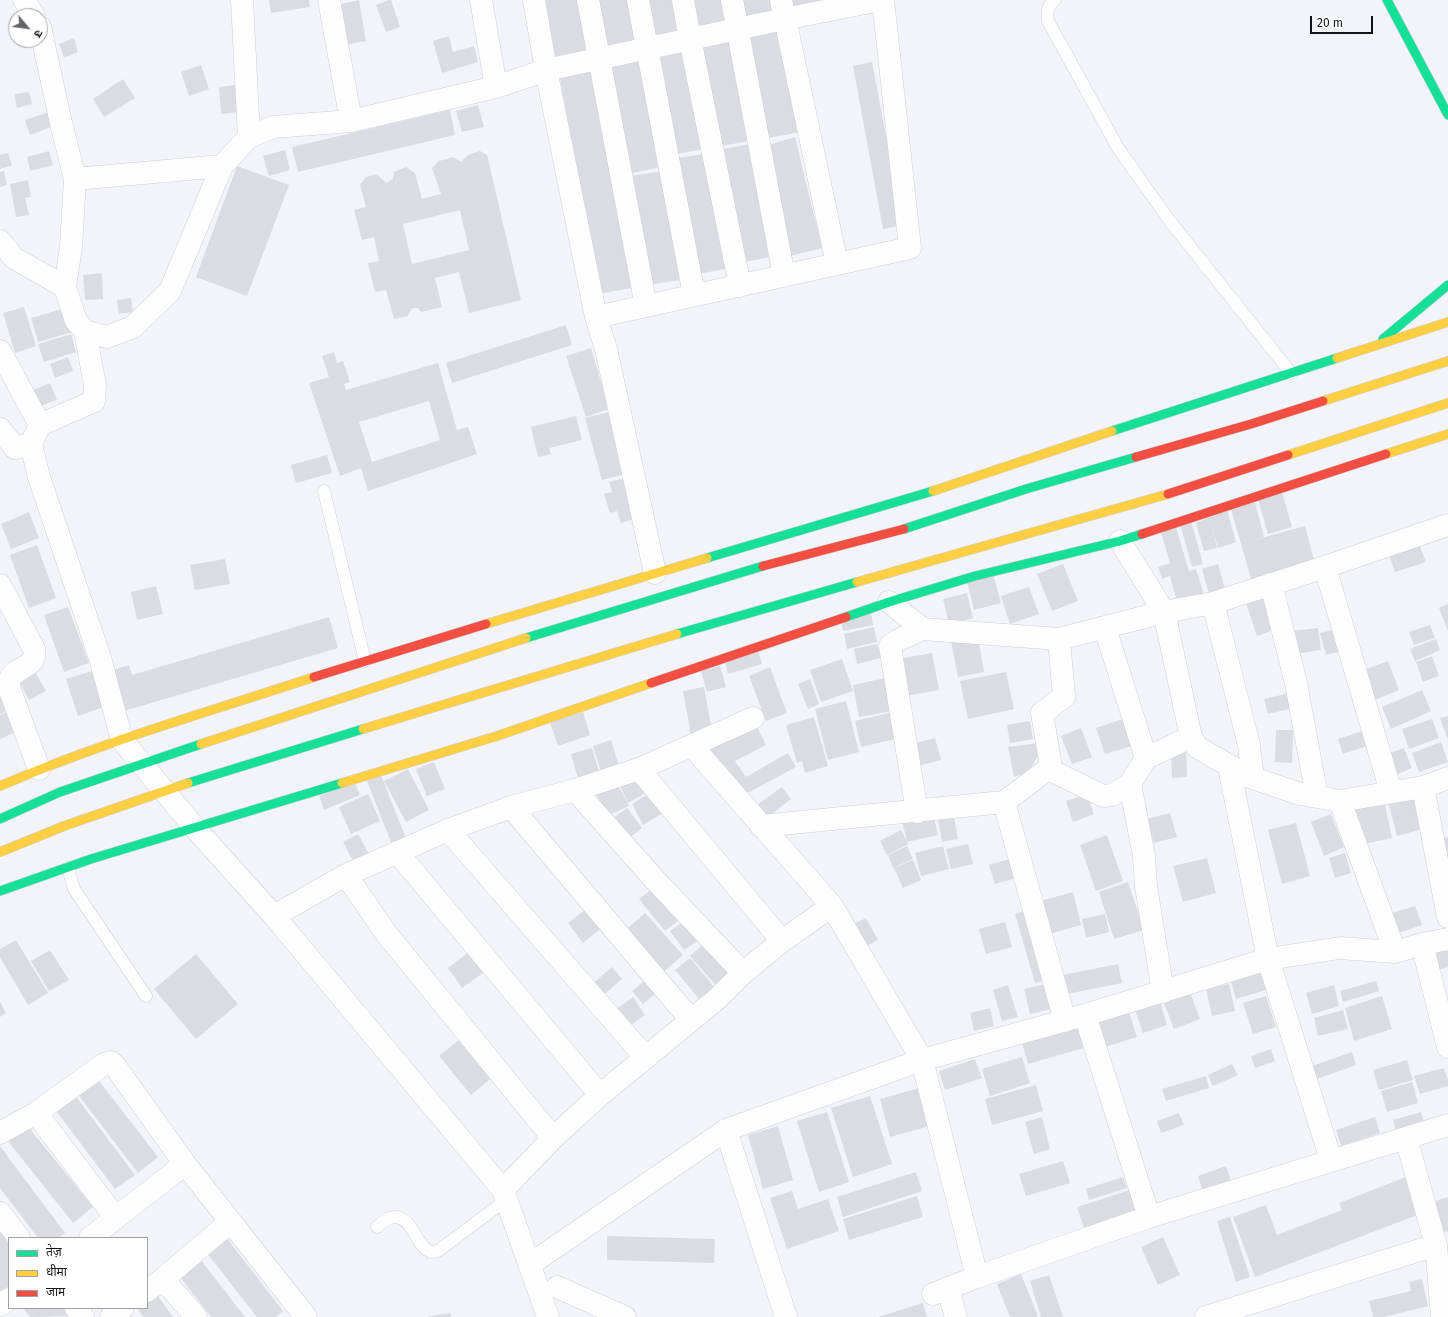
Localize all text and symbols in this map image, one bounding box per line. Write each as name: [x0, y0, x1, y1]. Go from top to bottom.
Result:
north arrow: [8, 8, 48, 48]
scale bar: [1312, 8, 1375, 34]
text: 20 m: [1317, 16, 1343, 30]
text: उ: [31, 28, 45, 40]
legend: [8, 1237, 148, 1309]
text: तेज़: [46, 1245, 62, 1259]
text: धीमा: [46, 1265, 67, 1279]
text: जाम: [46, 1285, 65, 1299]

